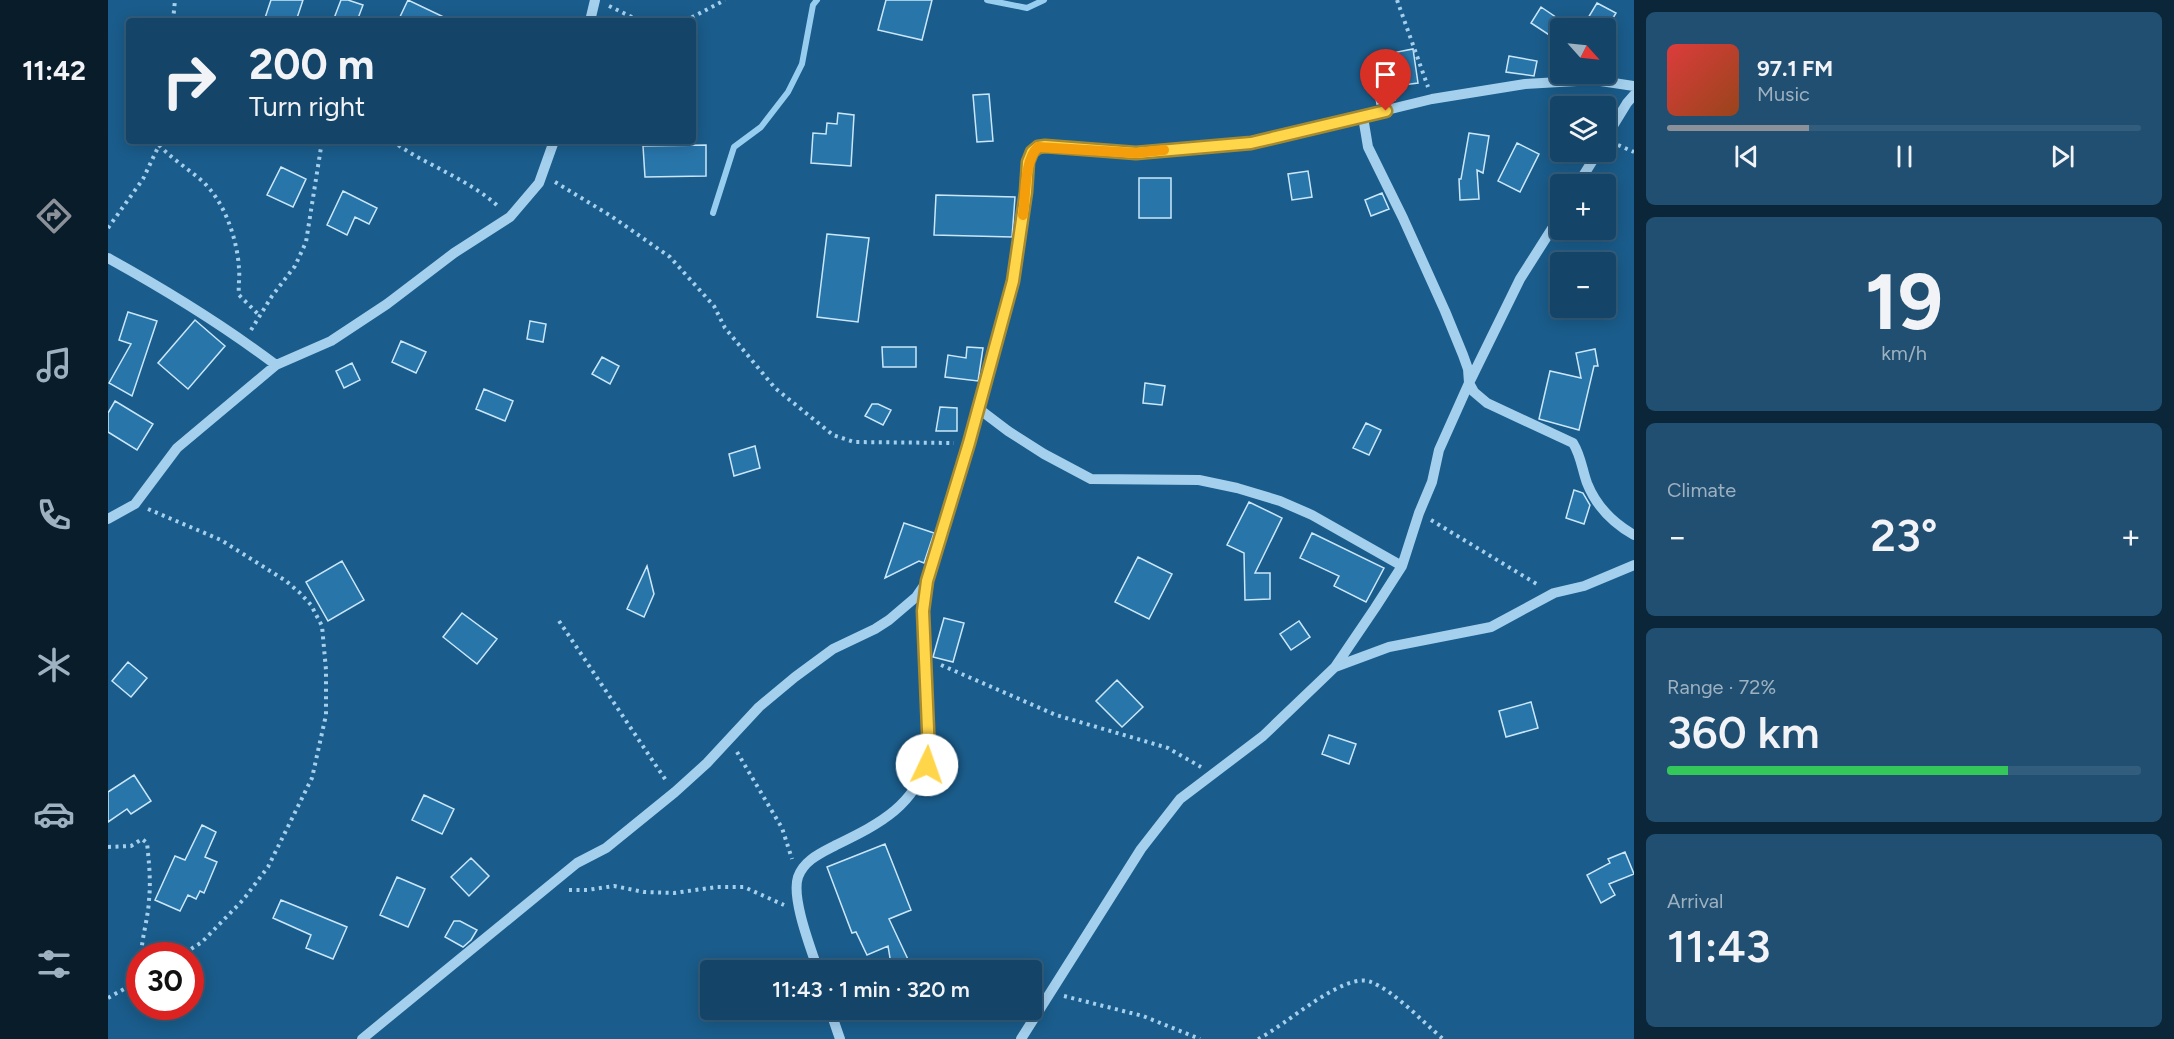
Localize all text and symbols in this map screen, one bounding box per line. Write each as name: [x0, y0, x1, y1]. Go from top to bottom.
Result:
north arrow: [1550, 18, 1616, 84]
map controls: [1550, 18, 1616, 318]
text: 200 m: [249, 39, 374, 90]
icon: right: [150, 42, 228, 120]
pin: [1360, 49, 1411, 111]
text: 11:42: [22, 54, 86, 87]
text: 97.1 FM: [1757, 55, 1833, 82]
icon: arrive: [1369, 58, 1402, 91]
text: Music: [1757, 82, 1810, 106]
text: Turn right: [249, 90, 365, 123]
button: layers: [1550, 96, 1616, 162]
icon: previous: [1730, 140, 1763, 173]
icon: pause: [1888, 140, 1921, 173]
icon: next: [2046, 140, 2079, 173]
button: +: [1550, 174, 1616, 240]
icon: directions: [33, 195, 75, 237]
button: −: [1550, 252, 1616, 318]
text: 19: [1865, 255, 1943, 349]
text: km/h: [1881, 341, 1927, 365]
icon: music: [33, 344, 75, 386]
text: Climate: [1667, 478, 1736, 502]
icon: phone: [33, 494, 75, 536]
text: 23°: [1870, 508, 1938, 562]
text: −: [1667, 517, 1688, 556]
text: +: [2120, 517, 2141, 556]
icon: climate: [33, 644, 75, 686]
text: Range · 72%: [1667, 675, 1776, 699]
text: 360 km: [1667, 705, 1820, 759]
position arrow: [895, 733, 959, 797]
icon: car: [33, 793, 75, 835]
text: Arrival: [1667, 889, 1723, 913]
text: 11:43: [1667, 919, 1770, 973]
speed limit sign: 30: [126, 942, 204, 1020]
icon: filters: [33, 943, 75, 985]
text: 11:43 · 1 min · 320 m: [772, 976, 970, 1003]

